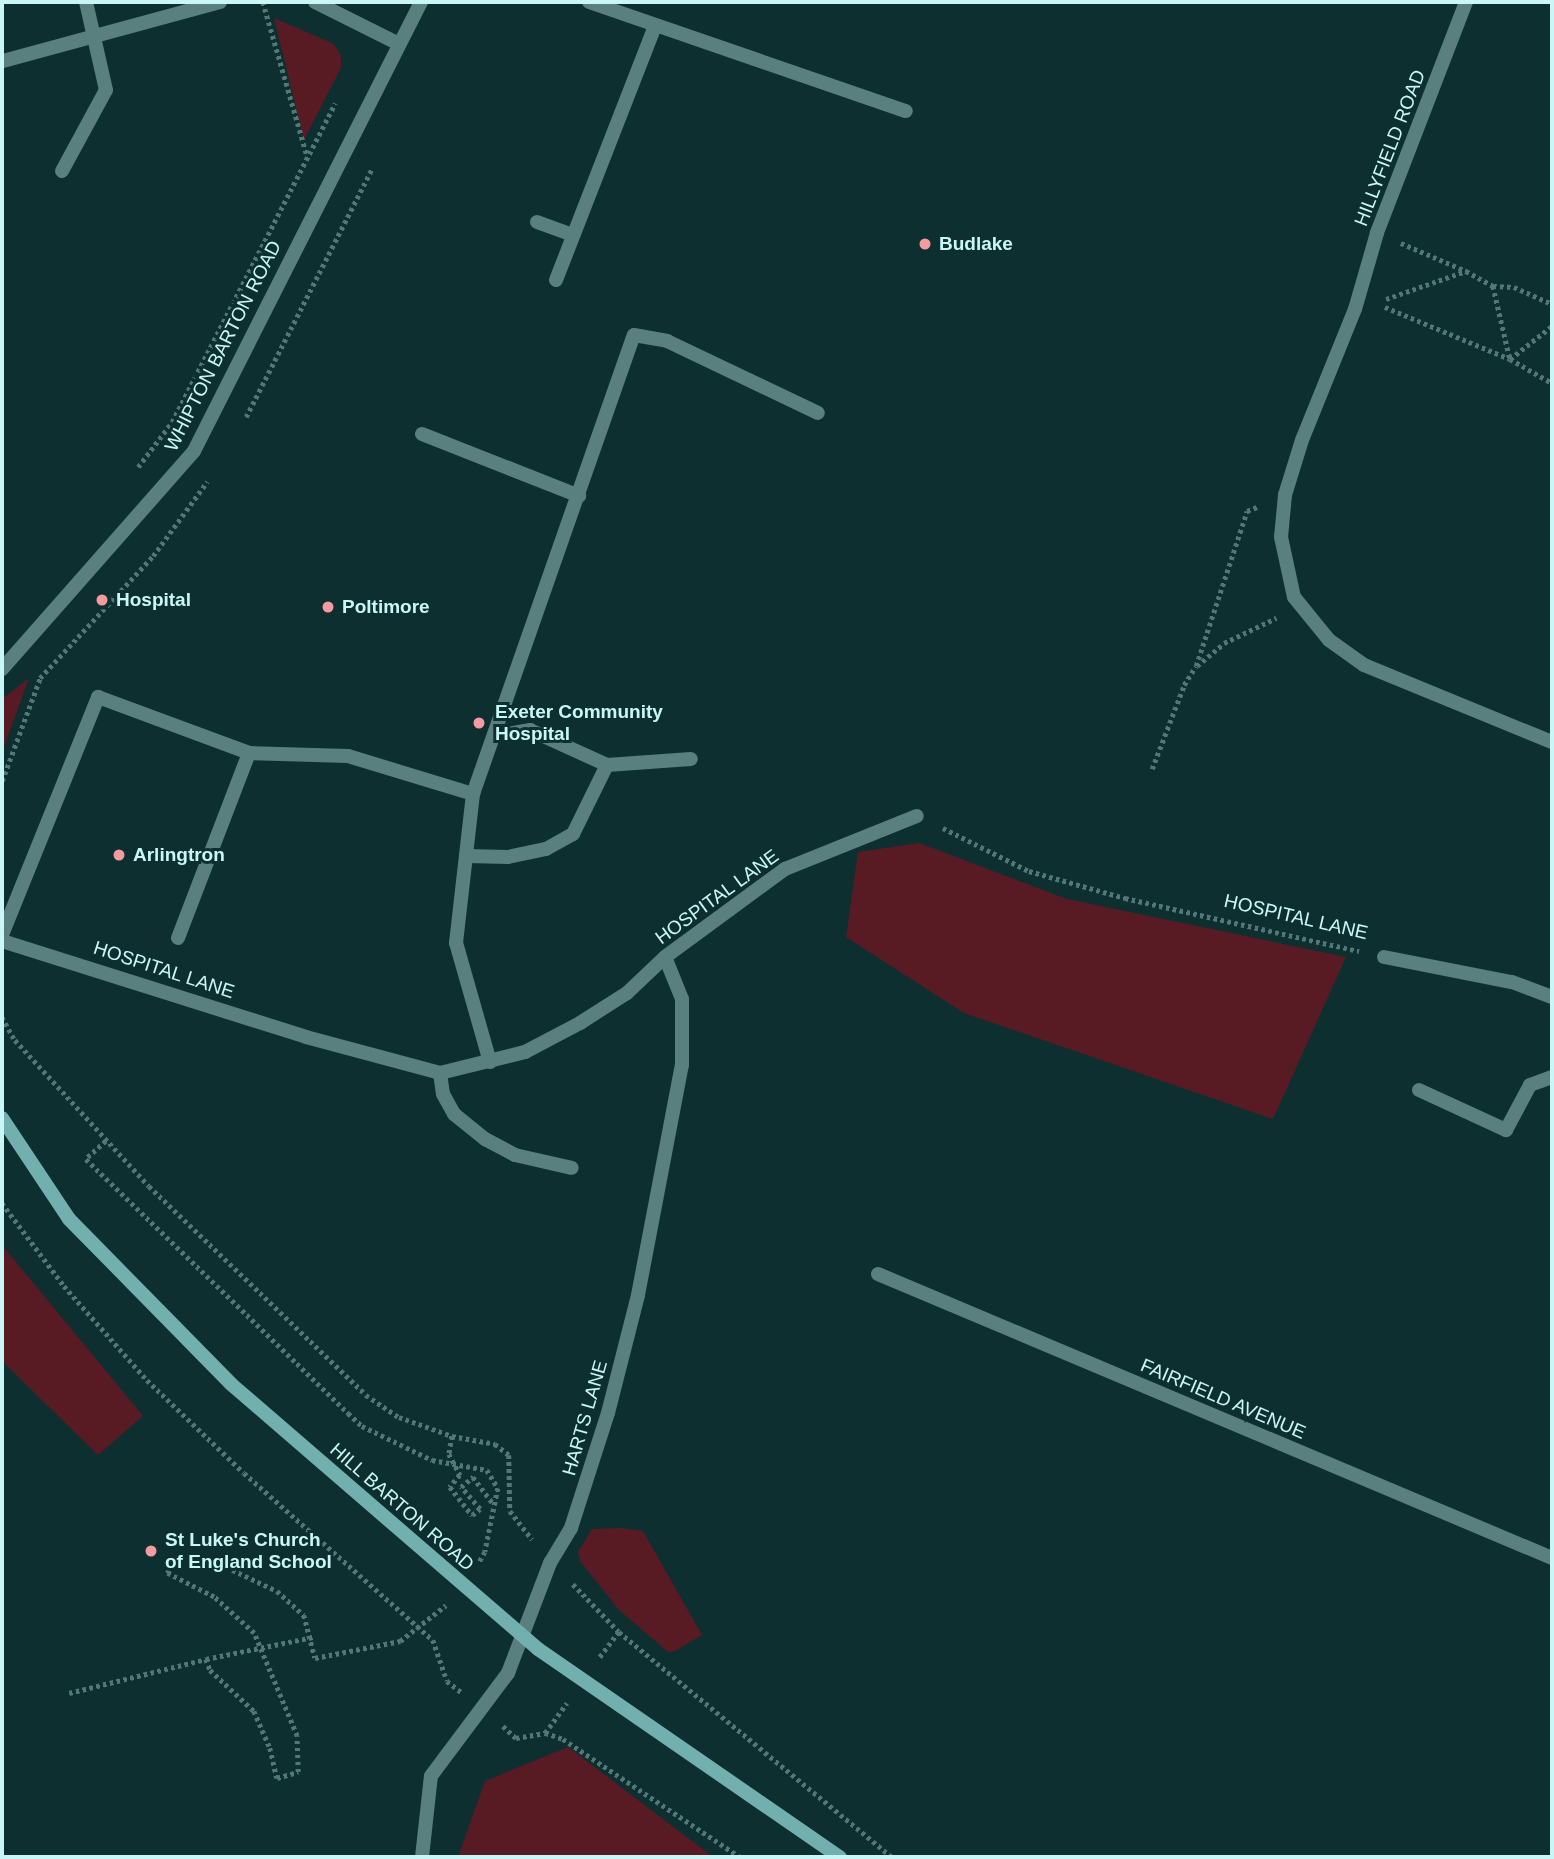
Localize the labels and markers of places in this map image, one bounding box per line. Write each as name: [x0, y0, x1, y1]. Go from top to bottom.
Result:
place label: Budlake: [939, 233, 1013, 255]
marker: Budlake: [917, 236, 933, 252]
place label: Hospital: [116, 589, 191, 611]
marker: Hospital: [94, 592, 110, 608]
place label: Poltimore: [342, 596, 430, 618]
marker: Poltimore: [320, 599, 336, 615]
place label: Exeter Community Hospital: [495, 701, 663, 745]
marker: Exeter Community Hospital: [469, 713, 489, 733]
place label: Arlingtron: [133, 844, 225, 866]
marker: Arlingtron: [111, 847, 127, 863]
place label: St Luke's Church of England School: [165, 1529, 332, 1573]
marker: St Luke's Church of England School: [143, 1543, 159, 1559]

